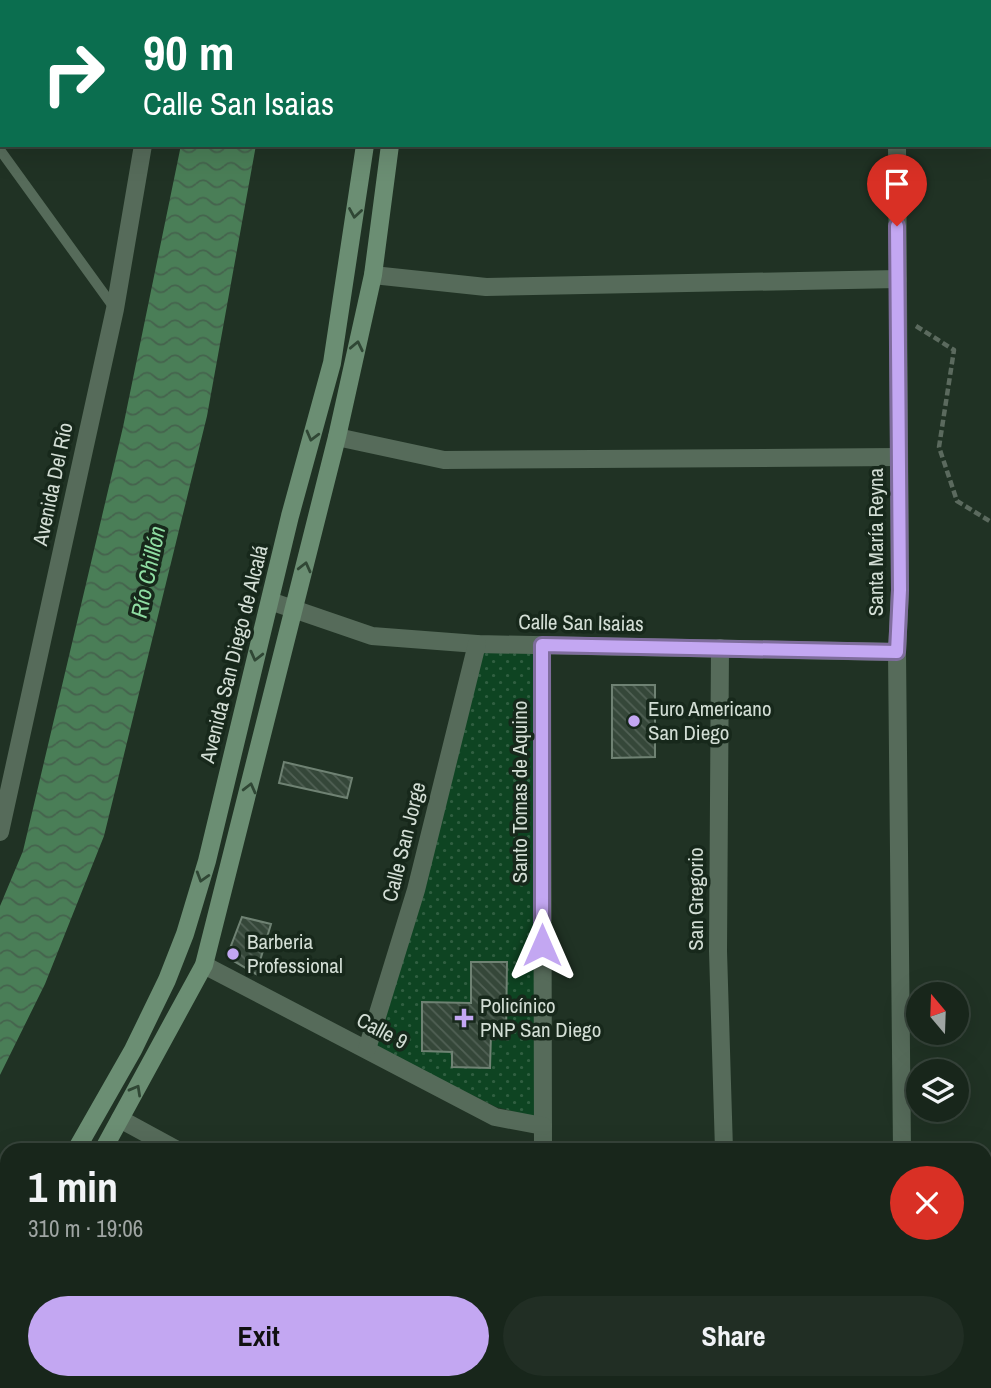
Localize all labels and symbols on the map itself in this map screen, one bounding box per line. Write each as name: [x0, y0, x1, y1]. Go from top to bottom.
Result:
pin: [867, 154, 927, 226]
one-way arrow: [348, 207, 363, 219]
one-way arrow: [349, 340, 363, 352]
street label: Avenida Del Río: [25, 420, 80, 549]
one-way arrow: [306, 430, 320, 442]
street label: Santa María Reyna: [861, 467, 890, 616]
water label: Río Chillón: [123, 523, 172, 621]
street label: Avenida San Diego de Alcalá: [192, 541, 275, 767]
one-way arrow: [297, 561, 311, 573]
street label: Calle San Isaias: [518, 607, 644, 638]
one-way arrow: [250, 650, 265, 662]
place label: Euro Americano San Diego: [648, 694, 771, 747]
street label: Santo Tomas de Aquino: [505, 701, 534, 883]
marker: Euro Americano San Diego: [626, 713, 642, 729]
street label: Calle San Jorge: [375, 779, 432, 905]
one-way arrow: [242, 782, 256, 794]
street label: San Gregorio: [681, 847, 710, 951]
one-way arrow: [196, 871, 211, 883]
position arrow: [505, 908, 579, 982]
place label: Barberia Professional: [247, 927, 343, 980]
marker: Barberia Professional: [225, 946, 241, 962]
north arrow: [906, 982, 970, 1045]
place label: Policínico PNP San Diego: [480, 991, 601, 1044]
street label: Calle 9: [352, 1005, 413, 1056]
marker: Policínico PNP San Diego: [454, 1008, 474, 1028]
one-way arrow: [128, 1085, 141, 1097]

